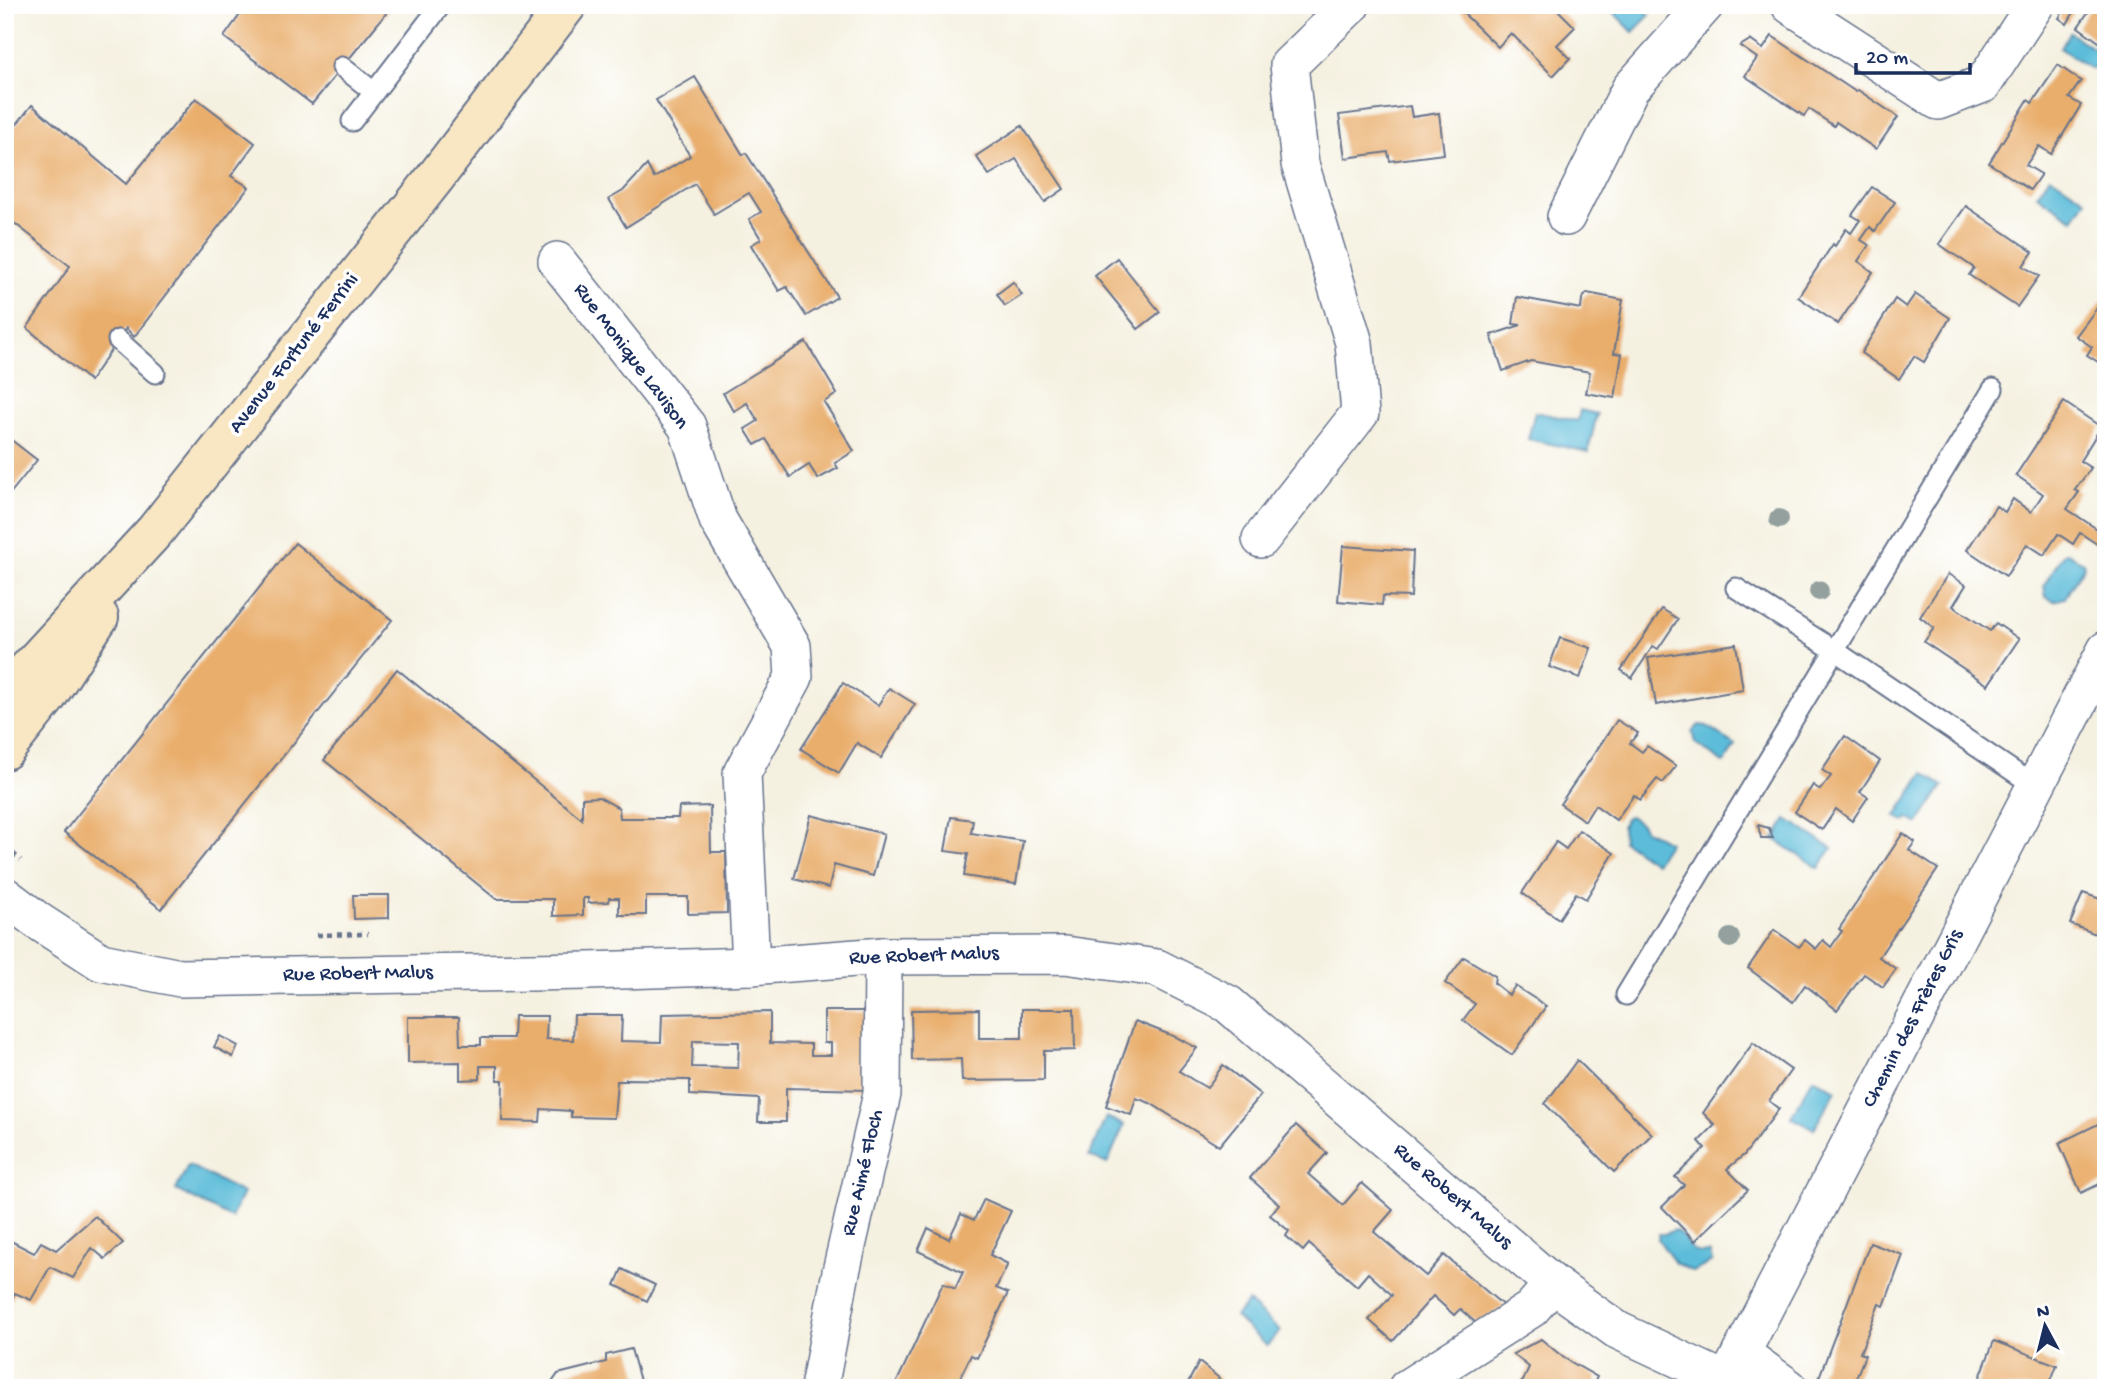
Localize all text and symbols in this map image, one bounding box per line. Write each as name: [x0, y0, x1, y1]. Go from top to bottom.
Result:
scale bar: [1856, 32, 1969, 76]
text: 20 m: [1866, 47, 1908, 72]
street label: Avenue Fortuné Ferrini: [225, 269, 365, 439]
street label: Rue Monique Lavison: [567, 279, 693, 435]
street label: Chemin des Frères Gris: [1858, 925, 1970, 1112]
street label: Rue Robert Malus: [849, 942, 1001, 972]
street label: Rue Robert Malus: [283, 961, 434, 989]
street label: Rue Aimé Floch: [837, 1107, 891, 1239]
street label: Rue Robert Malus: [1387, 1138, 1518, 1256]
north arrow: [2010, 1292, 2080, 1362]
text: N: [2036, 1300, 2051, 1325]

